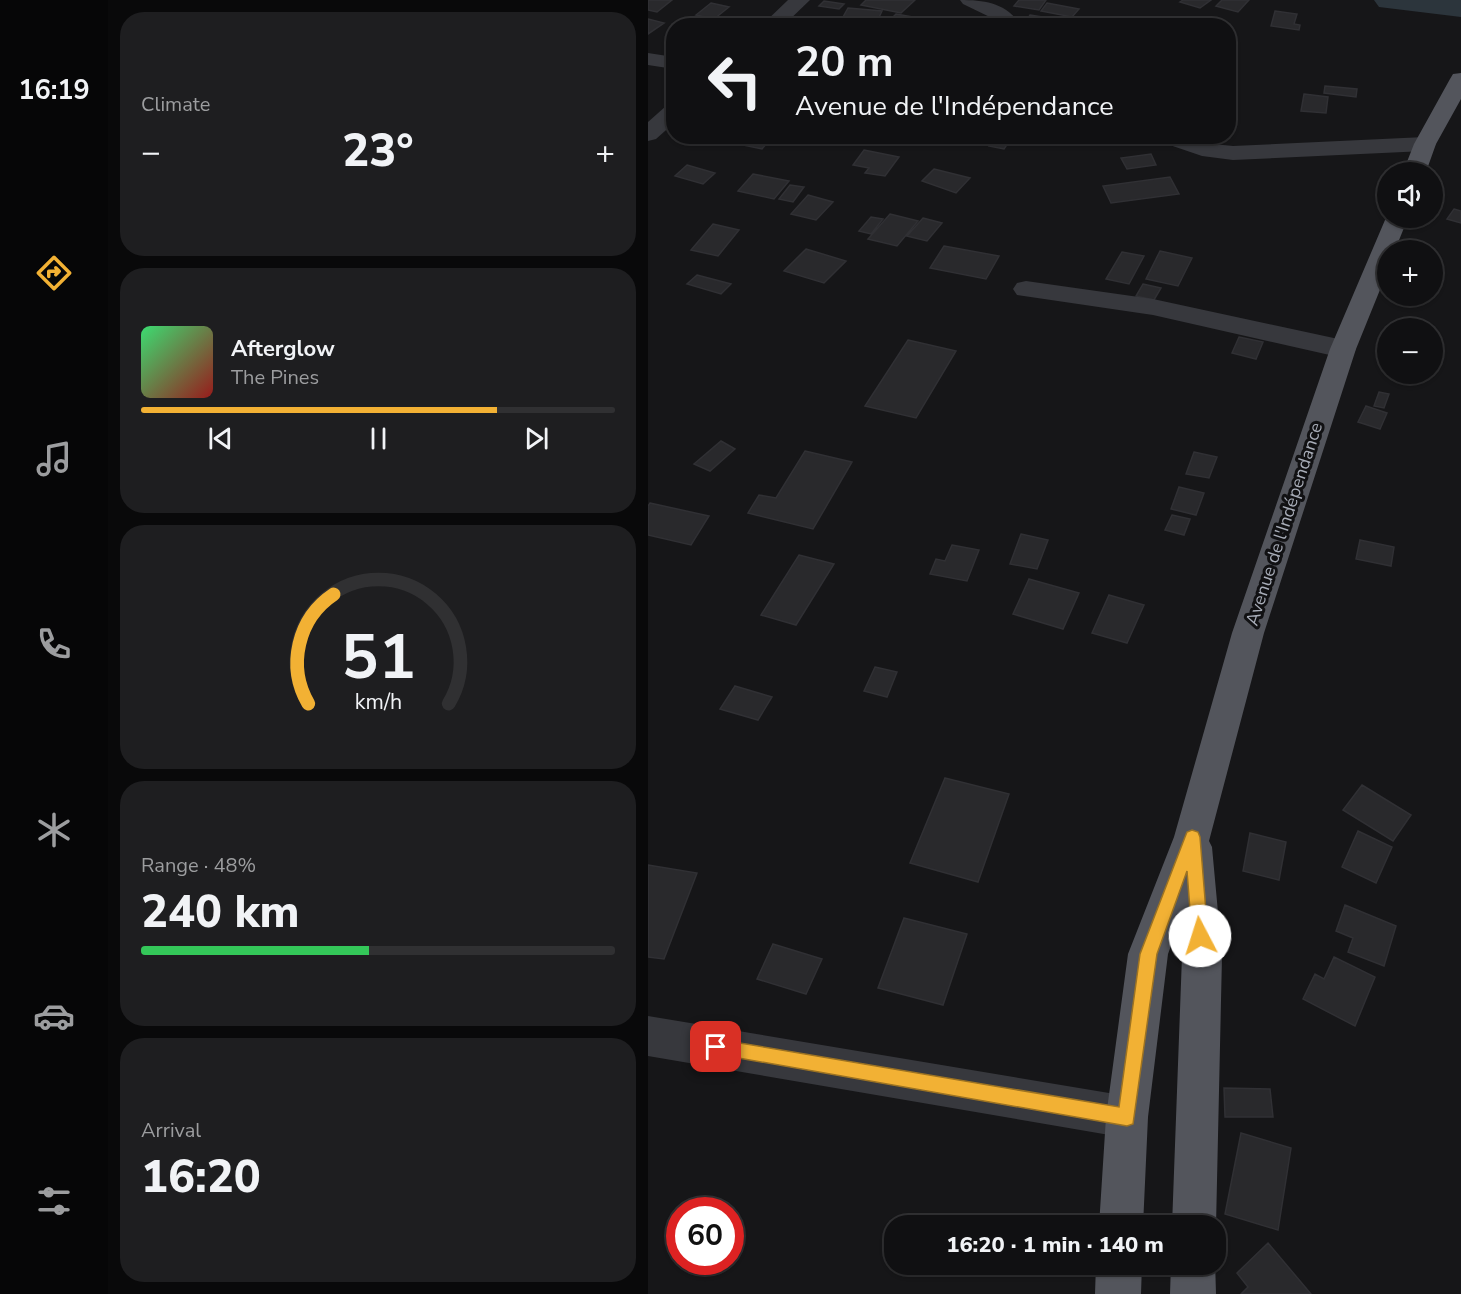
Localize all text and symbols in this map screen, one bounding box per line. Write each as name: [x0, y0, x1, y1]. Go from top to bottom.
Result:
text: 20 m: [795, 34, 894, 91]
icon: left: [696, 42, 774, 120]
text: 16:19: [18, 72, 90, 109]
text: Avenue de l'Indépendance: [795, 88, 1114, 125]
text: Climate: [141, 91, 210, 118]
text: 23°: [342, 121, 414, 182]
text: −: [141, 130, 161, 175]
text: +: [595, 130, 615, 175]
map controls: [1377, 162, 1443, 384]
button: sound: [1377, 162, 1443, 228]
button: +: [1377, 240, 1443, 306]
icon: directions: [33, 252, 75, 294]
button: −: [1377, 318, 1443, 384]
text: Afterglow: [231, 334, 335, 364]
text: The Pines: [231, 364, 319, 391]
street label: Avenue de l'Indépendance: [1240, 419, 1328, 629]
icon: previous: [204, 422, 237, 455]
icon: pause: [362, 422, 395, 455]
icon: next: [520, 422, 553, 455]
icon: music: [33, 438, 75, 480]
text: 51: [341, 615, 415, 700]
icon: phone: [33, 623, 75, 665]
text: km/h: [354, 687, 402, 717]
icon: climate: [33, 809, 75, 851]
text: Range · 48%: [141, 852, 256, 879]
text: 240 km: [141, 882, 300, 943]
position arrow: [1168, 904, 1232, 968]
icon: car: [33, 995, 75, 1037]
pin: [690, 1021, 741, 1072]
icon: arrive: [699, 1030, 732, 1063]
text: Arrival: [141, 1117, 201, 1144]
text: 16:20: [141, 1147, 261, 1208]
icon: filters: [33, 1180, 75, 1222]
speed limit sign: 60: [666, 1197, 744, 1275]
text: 16:20 · 1 min · 140 m: [946, 1230, 1164, 1260]

